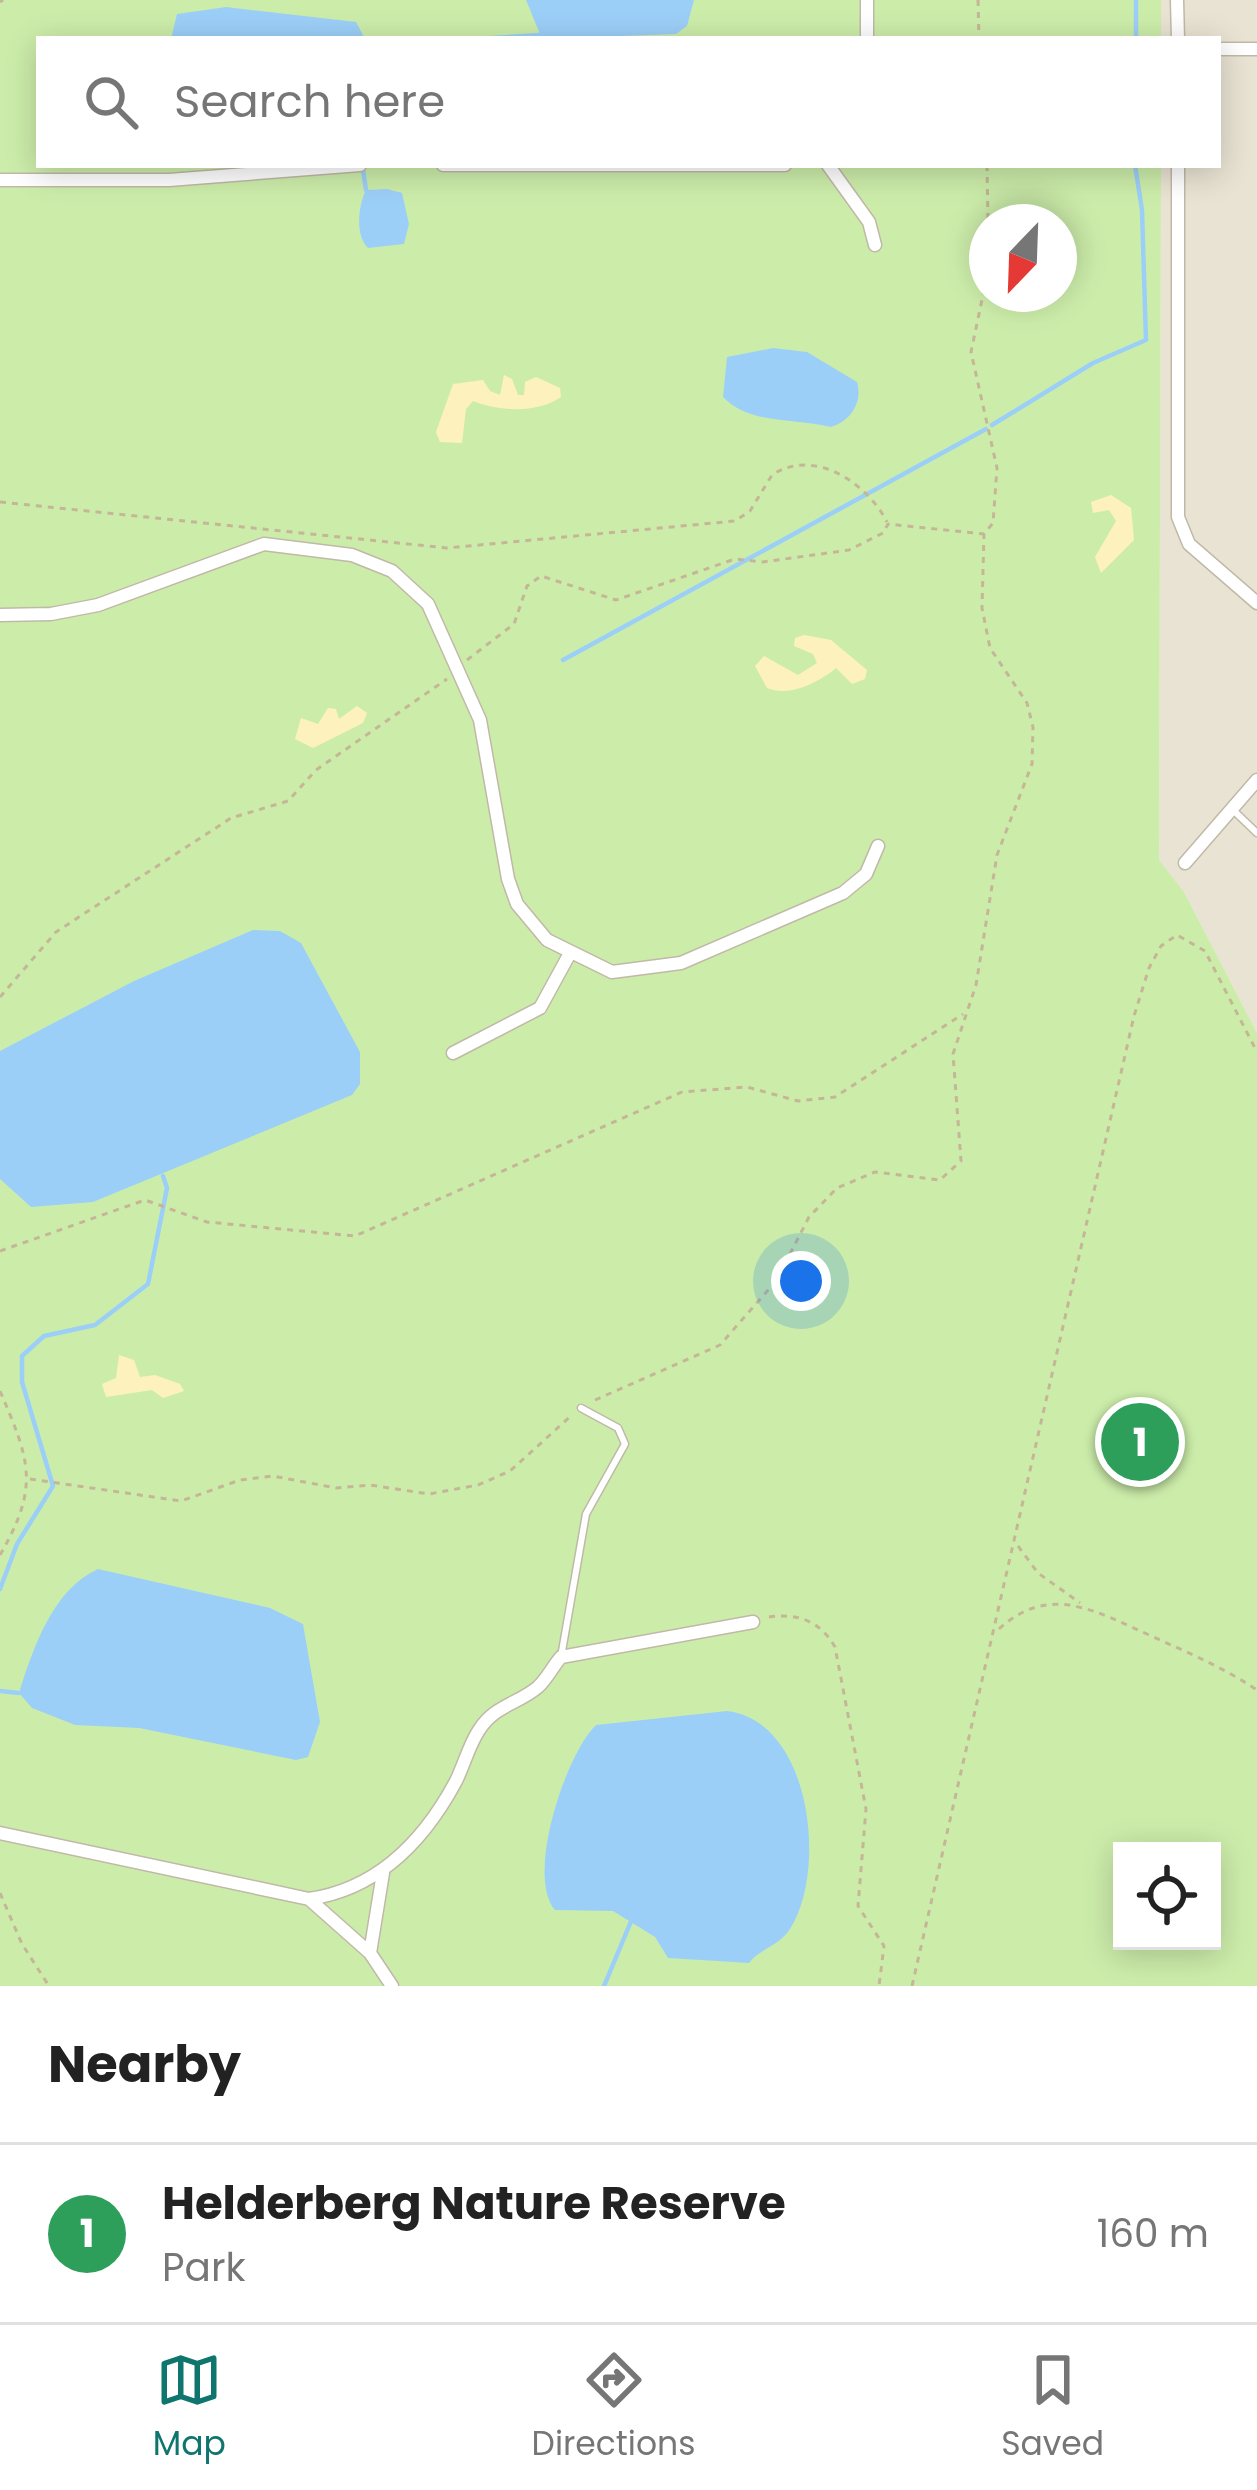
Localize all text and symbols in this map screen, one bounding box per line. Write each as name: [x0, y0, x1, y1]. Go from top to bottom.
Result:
search box: [36, 36, 1221, 168]
icon: search: [78, 69, 144, 135]
text: Search here: [174, 70, 445, 133]
north arrow: [969, 204, 1077, 312]
your location: [771, 1251, 831, 1311]
pin: 1: [1101, 1397, 1179, 1487]
map controls: [1113, 1842, 1221, 1950]
button: locate: [1113, 1842, 1221, 1950]
text: Nearby: [48, 2028, 241, 2100]
text: Helderberg Nature Reserve: [162, 2172, 786, 2235]
text: 1: [80, 2206, 94, 2261]
text: 160 m: [1097, 2206, 1209, 2261]
text: Park: [162, 2240, 246, 2295]
tab: Map: [153, 2347, 226, 2469]
tab: Directions: [532, 2347, 695, 2469]
tab: Saved: [1001, 2347, 1104, 2469]

